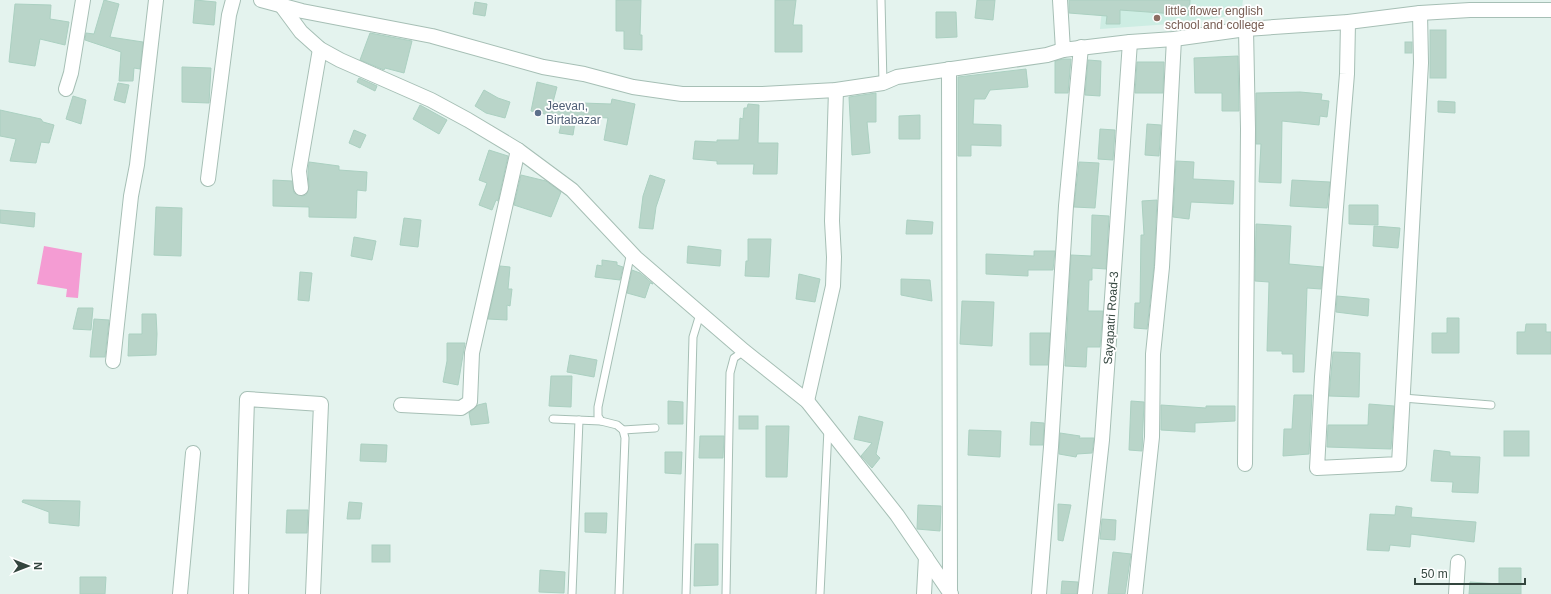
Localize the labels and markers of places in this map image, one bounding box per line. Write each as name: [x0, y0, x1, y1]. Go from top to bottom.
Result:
place label: little flower english school and college: [1165, 4, 1265, 32]
marker: little flower english school and college: [1152, 13, 1162, 23]
place label: Jeevan, Birtabazar: [546, 99, 601, 127]
marker: Jeevan, Birtabazar: [533, 108, 543, 118]

